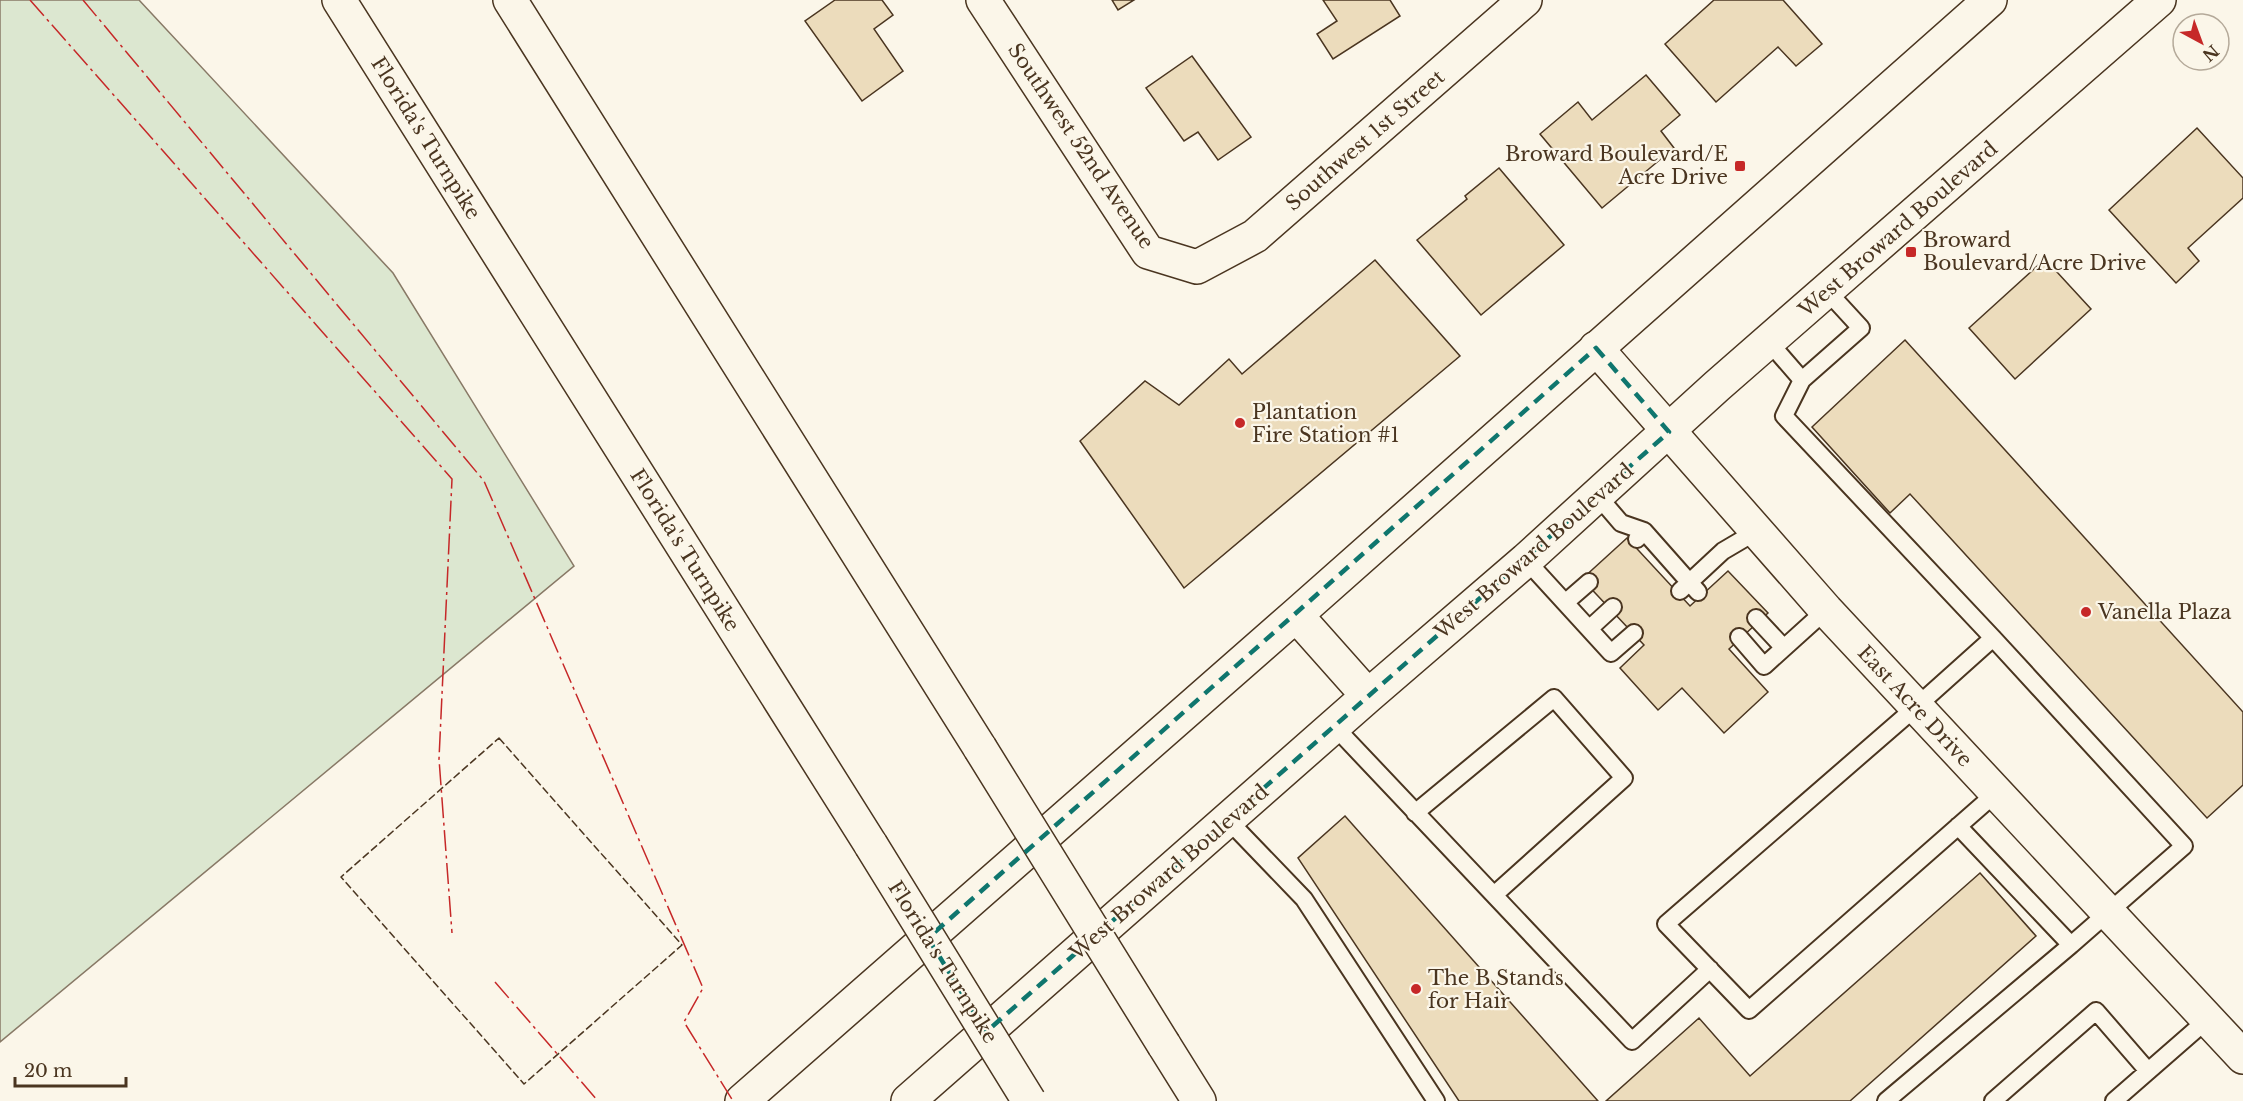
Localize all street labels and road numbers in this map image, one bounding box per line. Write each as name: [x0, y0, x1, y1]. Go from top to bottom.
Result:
street label: Southwest 52nd Avenue: [1003, 39, 1159, 253]
street label: Florida's Turnpike: [366, 52, 486, 224]
street label: Southwest 1st Street: [1281, 64, 1450, 215]
street label: West Broward Boulevard: [1793, 136, 2002, 322]
street label: West Broward Boulevard: [1429, 458, 1638, 644]
street label: Florida's Turnpike: [625, 464, 745, 636]
street label: East Acre Drive: [1853, 641, 1977, 771]
street label: West Broward Boulevard: [1064, 779, 1273, 965]
street label: Florida's Turnpike: [883, 876, 1003, 1048]

